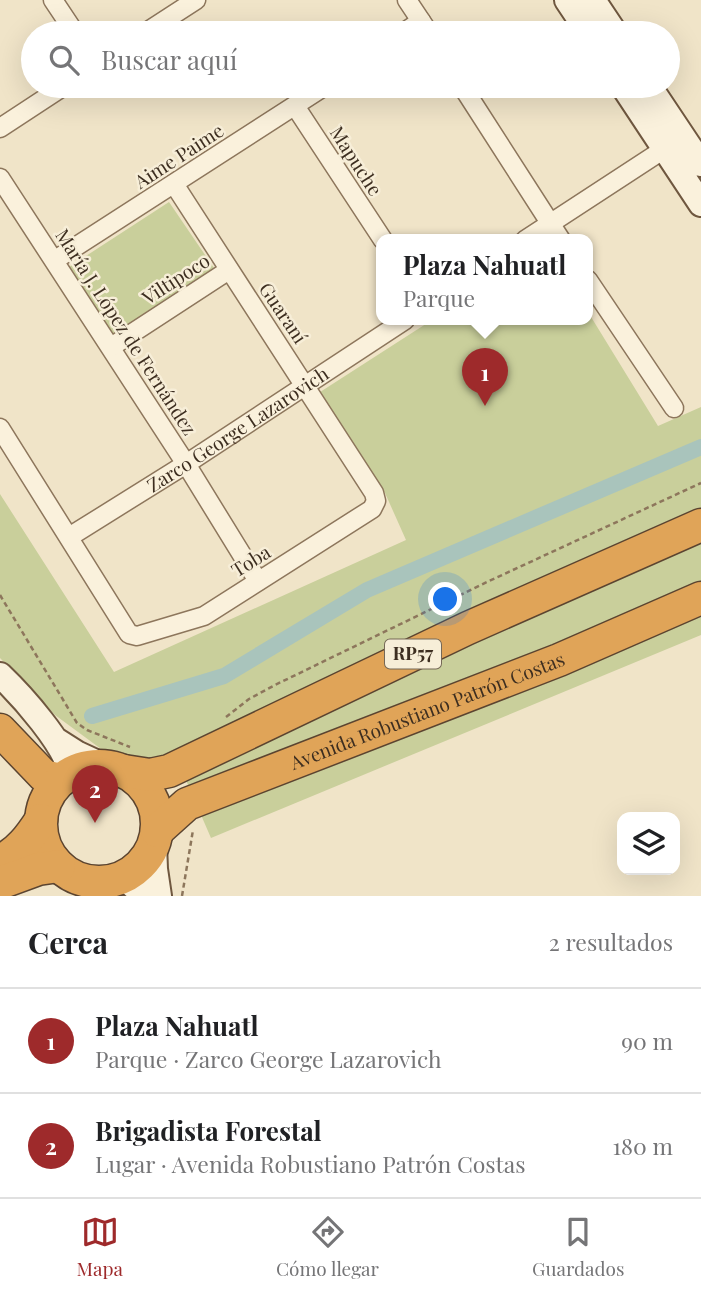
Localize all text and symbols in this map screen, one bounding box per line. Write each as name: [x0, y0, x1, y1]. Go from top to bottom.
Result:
search box: [21, 21, 680, 98]
icon: search: [45, 41, 83, 79]
text: Buscar aquí: [101, 42, 237, 77]
street label: Aime Paime: [128, 117, 228, 194]
street label: Mapuche: [325, 121, 389, 200]
street label: María J. López de Fernández: [50, 223, 203, 440]
popup: [376, 234, 593, 325]
street label: Viltipoco: [136, 247, 214, 310]
text: Plaza Nahuatl: [403, 247, 566, 282]
street label: Guaraní: [254, 277, 314, 349]
text: Parque: [403, 282, 475, 313]
pin: 1: [462, 348, 508, 406]
street label: Zarco George Lazarovich: [141, 360, 333, 497]
street label: Toba: [226, 538, 275, 582]
your location: [428, 582, 462, 616]
road number: RP57: [385, 640, 441, 668]
street label: Avenida Robustiano Patrón Costas: [285, 645, 568, 775]
pin: 2: [72, 765, 118, 823]
map controls: [617, 812, 680, 875]
button: layers: [617, 812, 680, 875]
text: Cerca: [28, 922, 108, 962]
text: 2 resultados: [549, 926, 673, 957]
text: Plaza Nahuatl: [95, 1008, 259, 1043]
text: 1: [47, 1025, 55, 1056]
text: 90 m: [621, 1025, 673, 1056]
text: Parque · Zarco George Lazarovich: [95, 1043, 442, 1074]
text: Brigadista Forestal: [95, 1113, 322, 1148]
text: 2: [45, 1130, 57, 1161]
text: 180 m: [613, 1130, 673, 1161]
text: Lugar · Avenida Robustiano Patrón Costas: [95, 1148, 525, 1179]
tab: Mapa: [77, 1213, 123, 1281]
tab: Cómo llegar: [276, 1213, 379, 1281]
tab: Guardados: [532, 1213, 624, 1281]

